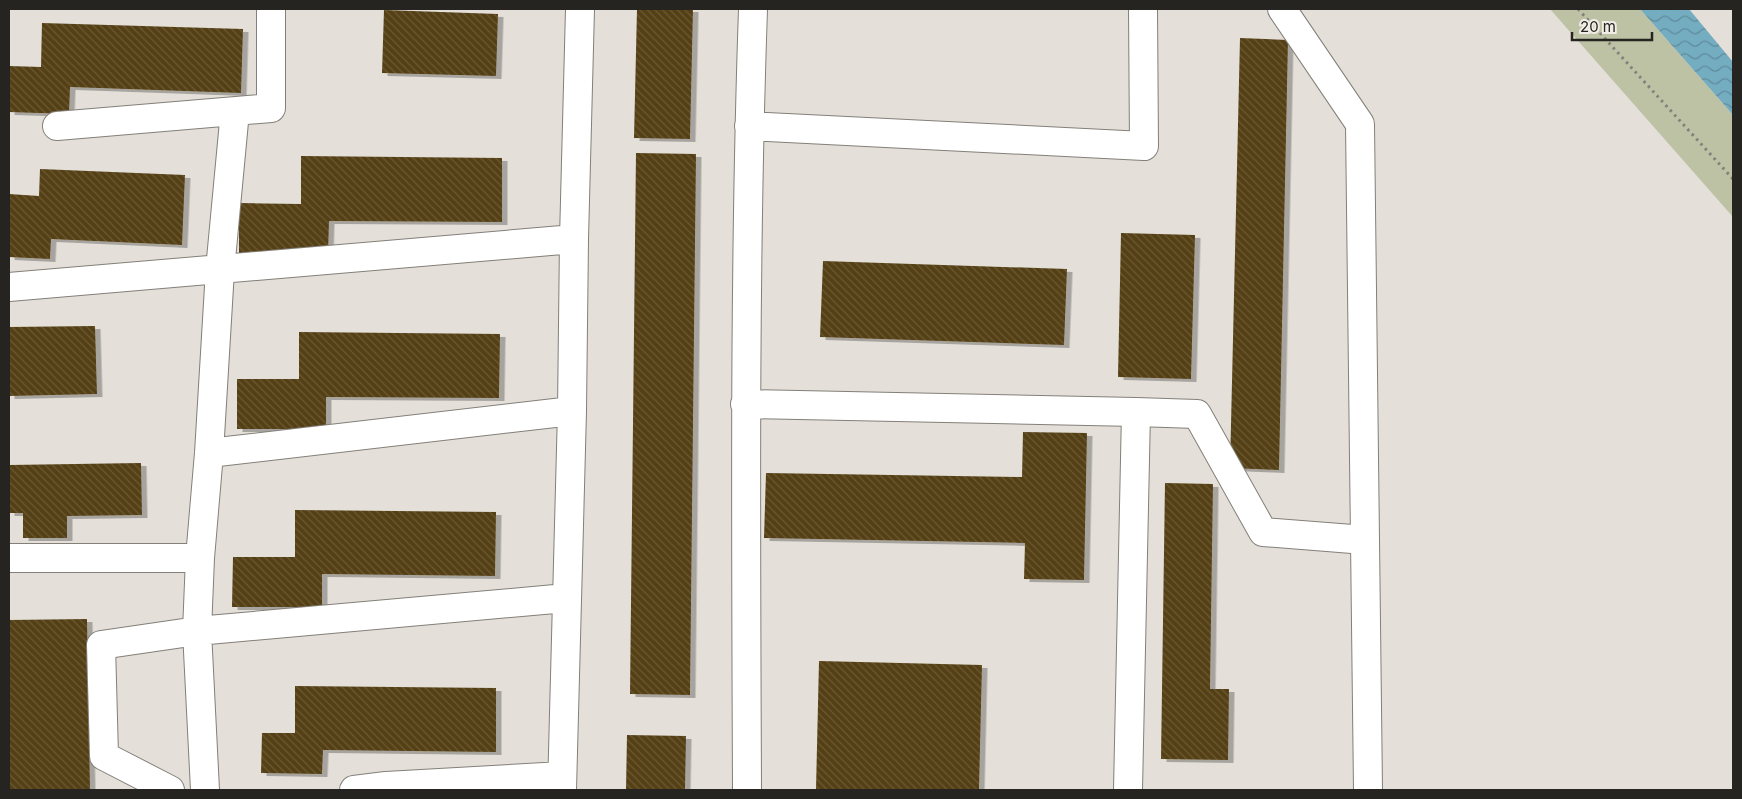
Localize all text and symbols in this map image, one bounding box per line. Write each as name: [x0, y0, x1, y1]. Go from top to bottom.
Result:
scale bar: [1572, 10, 1652, 42]
text: 20 m: [1580, 17, 1616, 36]

